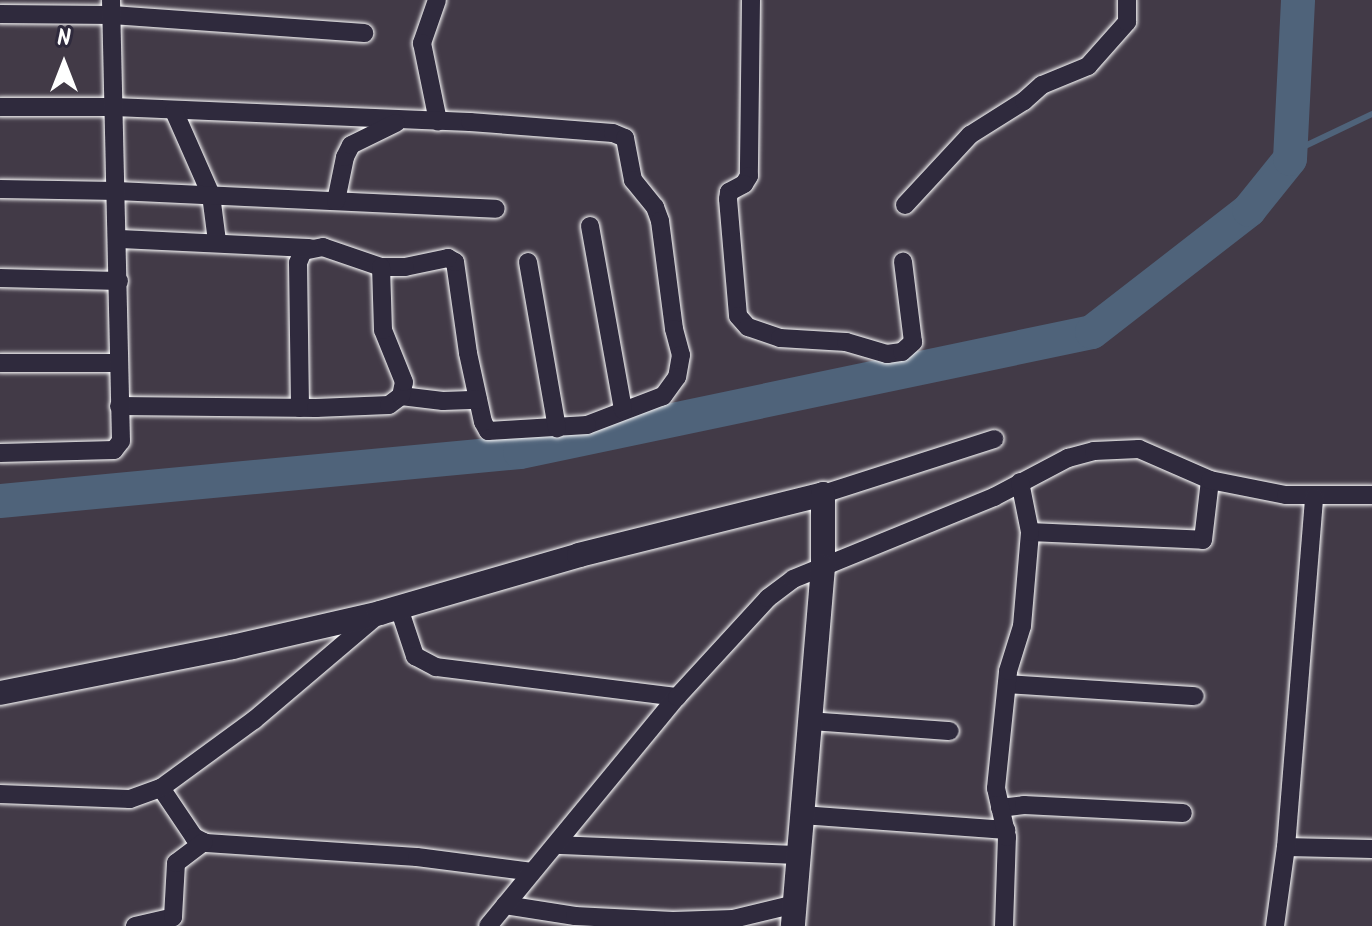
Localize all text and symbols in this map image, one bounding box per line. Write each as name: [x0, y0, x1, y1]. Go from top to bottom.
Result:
text: N: [57, 22, 71, 57]
north arrow: [24, 24, 104, 104]

